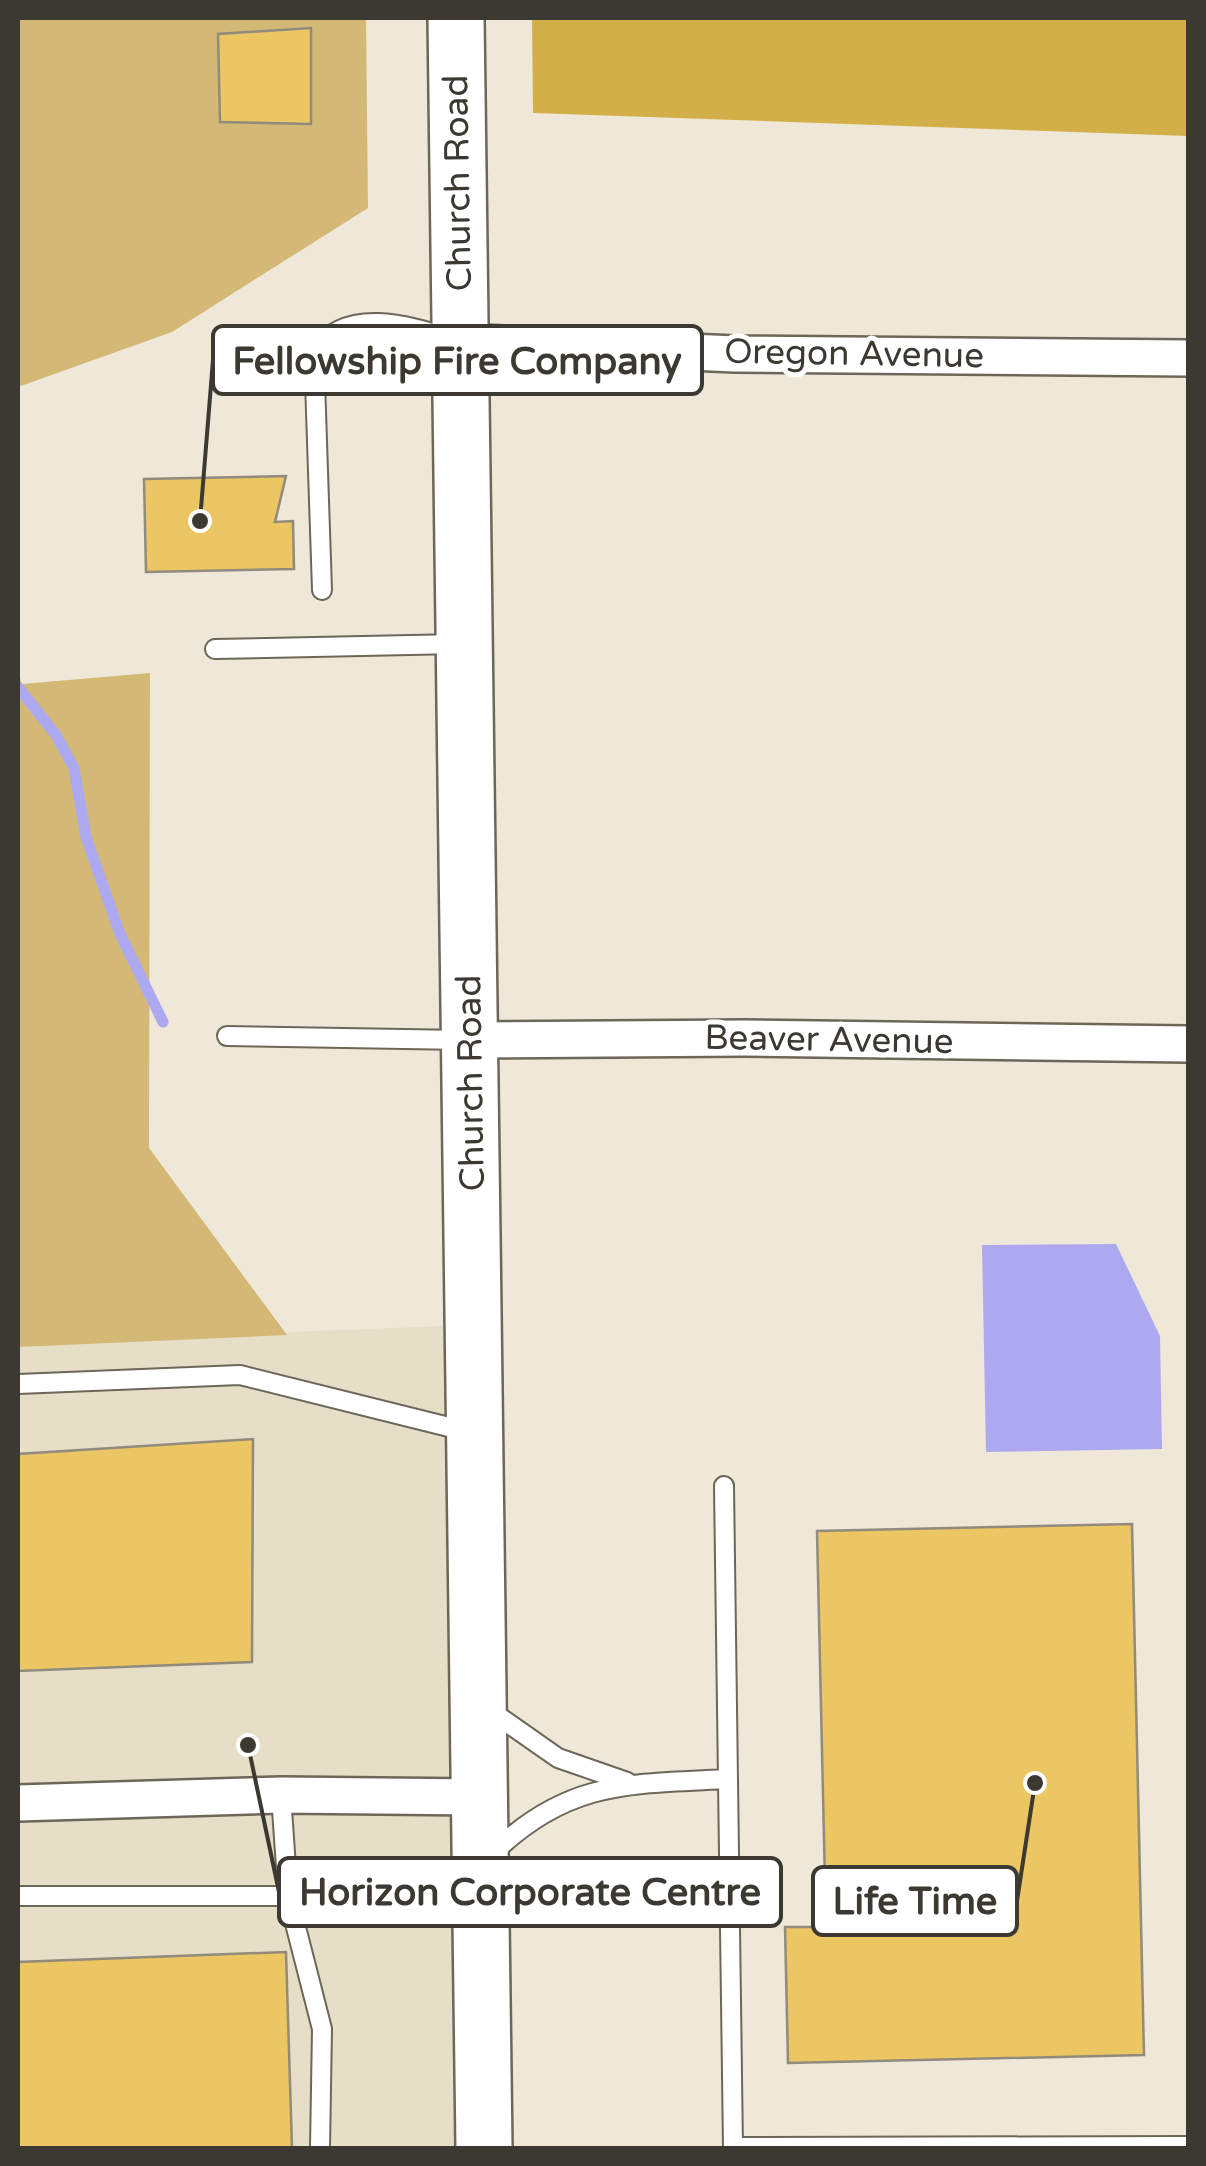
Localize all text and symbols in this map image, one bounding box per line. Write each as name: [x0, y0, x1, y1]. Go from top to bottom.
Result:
street label: Church Road: [435, 74, 481, 292]
callout: Fellowship Fire Company: [213, 326, 702, 394]
street label: Oregon Avenue: [724, 331, 984, 377]
text: Fellowship Fire Company: [232, 339, 682, 385]
street label: Church Road: [448, 974, 494, 1192]
street label: Beaver Avenue: [704, 1017, 954, 1063]
callout: Horizon Corporate Centre: [279, 1858, 781, 1926]
callout: Life Time: [813, 1867, 1017, 1935]
text: Horizon Corporate Centre: [299, 1870, 761, 1916]
text: Life Time: [833, 1879, 997, 1925]

